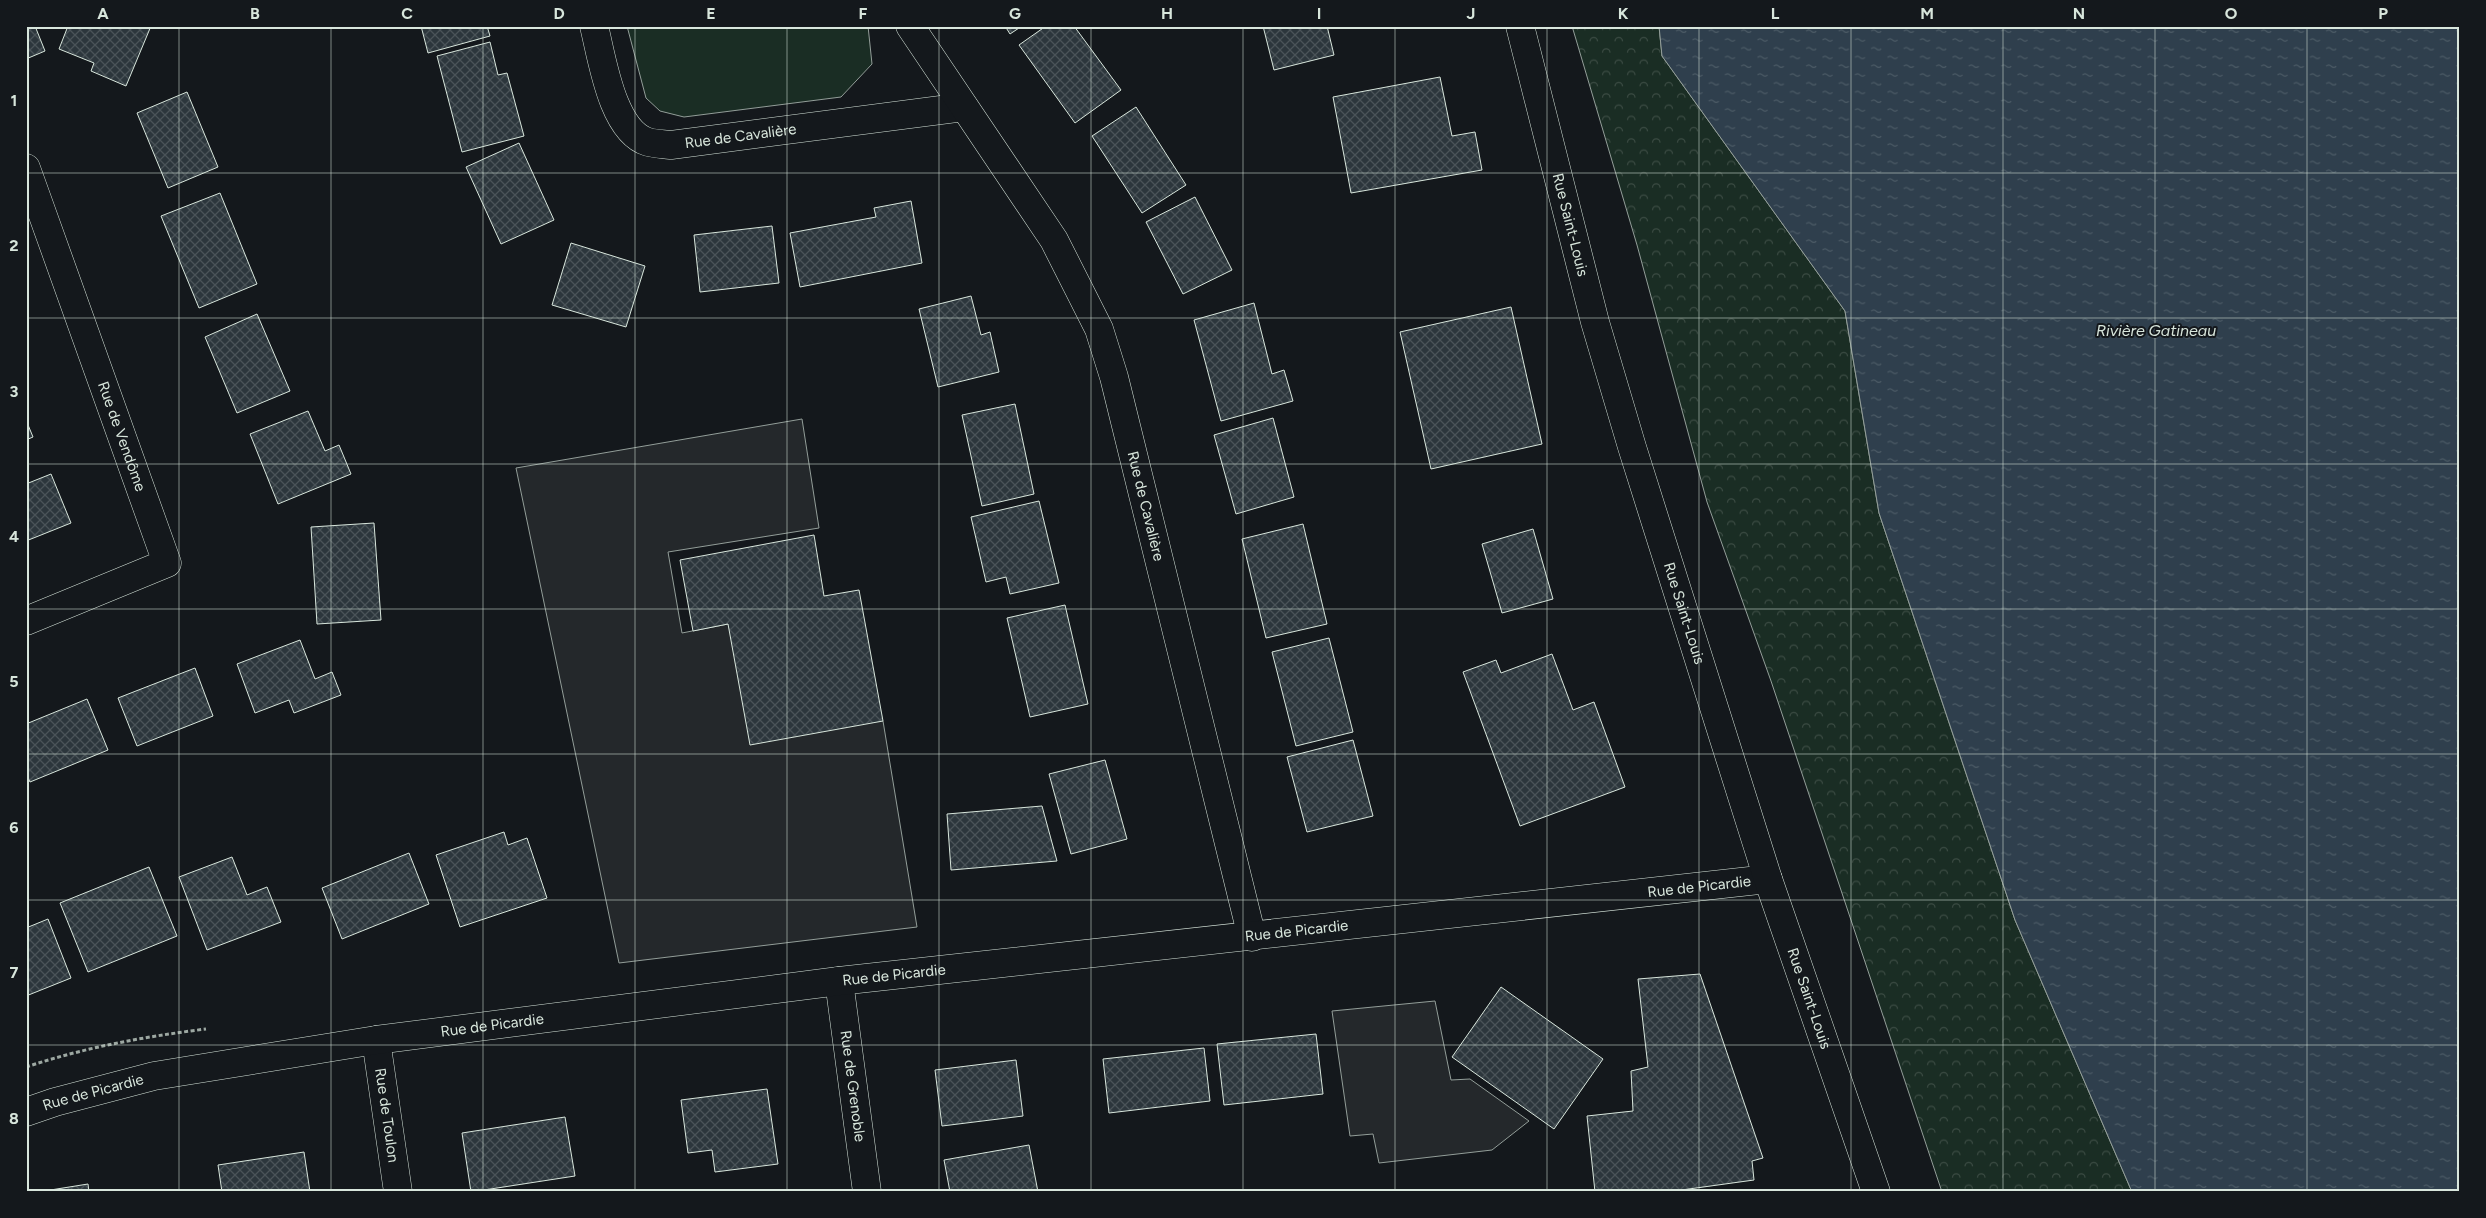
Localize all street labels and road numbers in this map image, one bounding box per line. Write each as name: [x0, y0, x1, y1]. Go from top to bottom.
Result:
street label: Rue de Cavalière: [684, 120, 797, 152]
street label: Rue Saint-Louis: [1549, 171, 1592, 278]
street label: Rue de Vendôme: [94, 379, 150, 494]
street label: Rue de Cavalière: [1124, 449, 1168, 563]
street label: Rue Saint-Louis: [1660, 560, 1709, 666]
street label: Rue de Picardie: [1647, 872, 1752, 901]
street label: Rue de Picardie: [1244, 916, 1349, 945]
street label: Rue Saint-Louis: [1783, 946, 1835, 1051]
street label: Rue de Picardie: [841, 960, 947, 990]
street label: Rue de Picardie: [439, 1010, 545, 1041]
street label: Rue de Grenoble: [837, 1029, 869, 1143]
street label: Rue de Toulon: [371, 1067, 403, 1164]
street label: Rue de Picardie: [40, 1070, 146, 1115]

